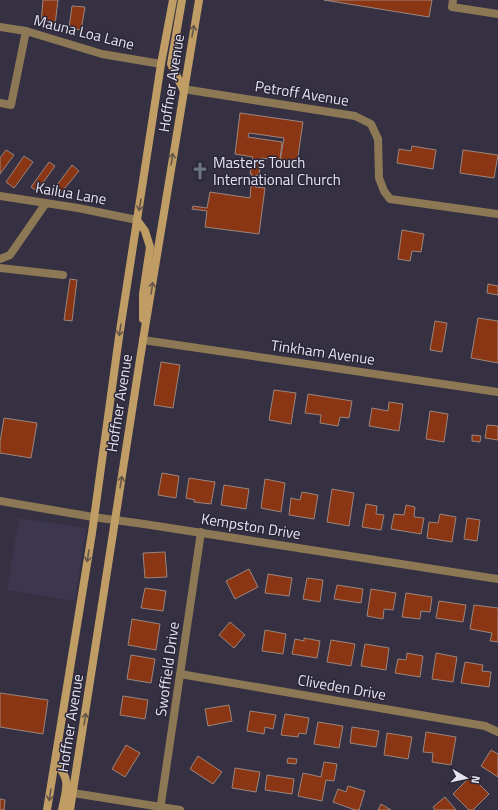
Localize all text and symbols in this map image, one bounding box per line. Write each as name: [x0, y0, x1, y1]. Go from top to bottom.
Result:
street label: Mauna Loa Lane: [31, 8, 137, 56]
one-way arrow: [189, 25, 197, 38]
street label: Hoffner Avenue: [152, 32, 190, 134]
street label: Petroff Avenue: [253, 74, 351, 112]
place label: Masters Touch International Church: [213, 151, 341, 191]
one-way arrow: [168, 153, 176, 166]
church icon: Masters Touch International Church: [190, 161, 210, 181]
street label: Kailua Lane: [34, 175, 108, 211]
one-way arrow: [135, 198, 143, 211]
one-way arrow: [148, 282, 156, 295]
one-way arrow: [116, 323, 124, 336]
street label: Tinkham Avenue: [270, 333, 376, 371]
street label: Hoffner Avenue: [100, 352, 138, 454]
one-way arrow: [117, 476, 125, 489]
street label: Kempston Drive: [199, 507, 303, 545]
one-way arrow: [84, 549, 92, 562]
street label: Swoffield Drive: [149, 620, 185, 718]
street label: Cliveden Drive: [296, 668, 388, 706]
street label: Hoffner Avenue: [51, 672, 89, 774]
one-way arrow: [81, 713, 89, 726]
north arrow: [446, 758, 486, 798]
text: N: [467, 775, 484, 785]
one-way arrow: [46, 788, 54, 801]

